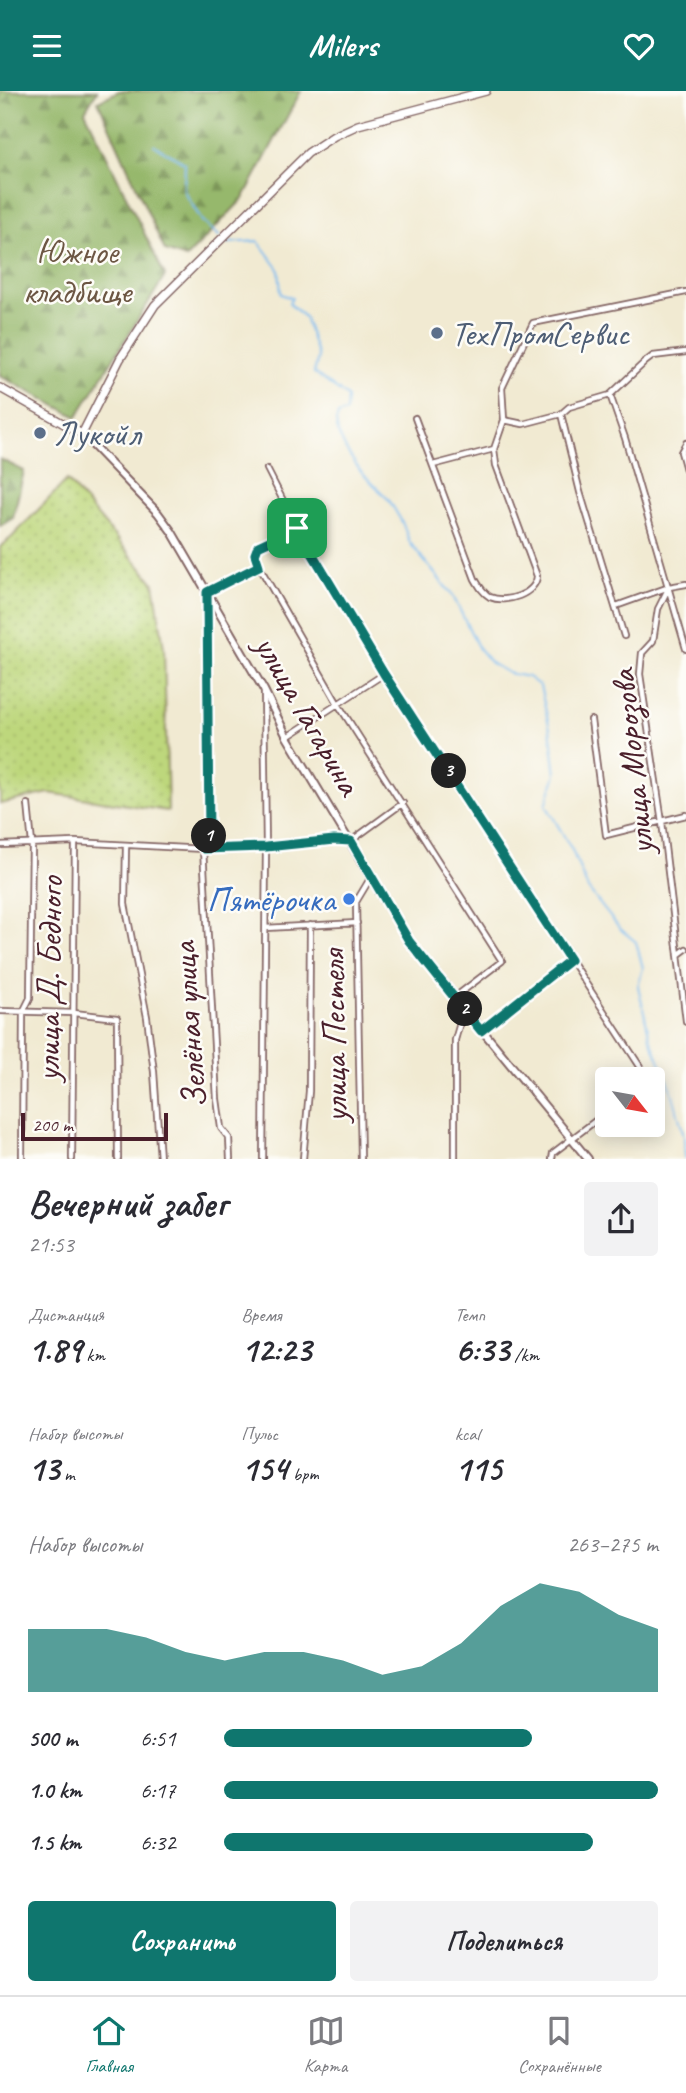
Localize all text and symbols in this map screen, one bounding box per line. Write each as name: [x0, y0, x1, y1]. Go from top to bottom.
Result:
text: Milers: [308, 25, 378, 66]
icon: menu: [28, 27, 66, 65]
icon: heart: [620, 27, 658, 65]
park label: Южное кладбище: [23, 229, 134, 314]
place label: ТехПромСервис: [451, 311, 630, 356]
marker: ТехПромСервис: [429, 325, 445, 341]
place label: Лукойл: [54, 411, 143, 456]
marker: Лукойл: [32, 425, 48, 441]
pin: [267, 498, 327, 558]
icon: arrive: [278, 509, 316, 547]
street label: улица Гагарина: [243, 625, 373, 805]
street label: улица Морозова: [600, 664, 664, 859]
pin: 3: [432, 753, 466, 789]
text: 3: [444, 758, 453, 782]
pin: 1: [192, 819, 227, 853]
text: 1: [204, 823, 213, 847]
street label: улица Д. Бедного: [25, 874, 73, 1084]
place label: Пятёрочка: [207, 877, 337, 922]
marker: Пятёрочка: [341, 891, 357, 907]
street label: Зелёная улица: [161, 939, 217, 1110]
street label: улица Пестеля: [310, 946, 358, 1125]
pin: 2: [448, 991, 482, 1027]
text: 2: [460, 996, 469, 1020]
north arrow: [595, 1067, 665, 1137]
map controls: [595, 1067, 665, 1137]
scale bar: [21, 1109, 168, 1141]
text: 200 m: [32, 1113, 73, 1137]
text: Вечерний забег: [28, 1180, 227, 1227]
button: share: [584, 1182, 658, 1256]
text: 21:53: [28, 1230, 74, 1259]
text: Дистанция: [28, 1303, 104, 1327]
text: Время: [241, 1303, 281, 1327]
text: Темп: [455, 1303, 485, 1327]
text: 1.89: [28, 1327, 82, 1372]
text: 12:23: [241, 1327, 311, 1372]
text: 6:33: [455, 1327, 510, 1372]
text: km: [82, 1343, 105, 1367]
text: /km: [510, 1343, 539, 1367]
text: Набор высоты: [28, 1422, 122, 1446]
text: Пульс: [241, 1422, 278, 1446]
text: kcal: [455, 1422, 480, 1446]
text: 13: [28, 1446, 60, 1491]
text: 154: [241, 1446, 288, 1491]
text: 115: [455, 1446, 501, 1491]
text: m: [60, 1462, 75, 1486]
text: bpm: [288, 1462, 319, 1486]
text: Набор высоты: [28, 1530, 142, 1559]
text: 263–275 m: [567, 1530, 658, 1559]
text: 500 m: [28, 1724, 77, 1753]
text: 6:51: [140, 1724, 176, 1753]
text: 1.0 km: [28, 1776, 82, 1805]
text: 6:17: [140, 1776, 176, 1805]
text: 1.5 km: [28, 1828, 81, 1857]
text: 6:32: [140, 1828, 176, 1857]
button: Сохранить: [28, 1901, 336, 1981]
button: Поделиться: [350, 1901, 658, 1981]
tab: Главная: [85, 2012, 133, 2078]
tab: Карта: [304, 2012, 347, 2078]
tab: Сохранённые: [518, 2012, 601, 2078]

